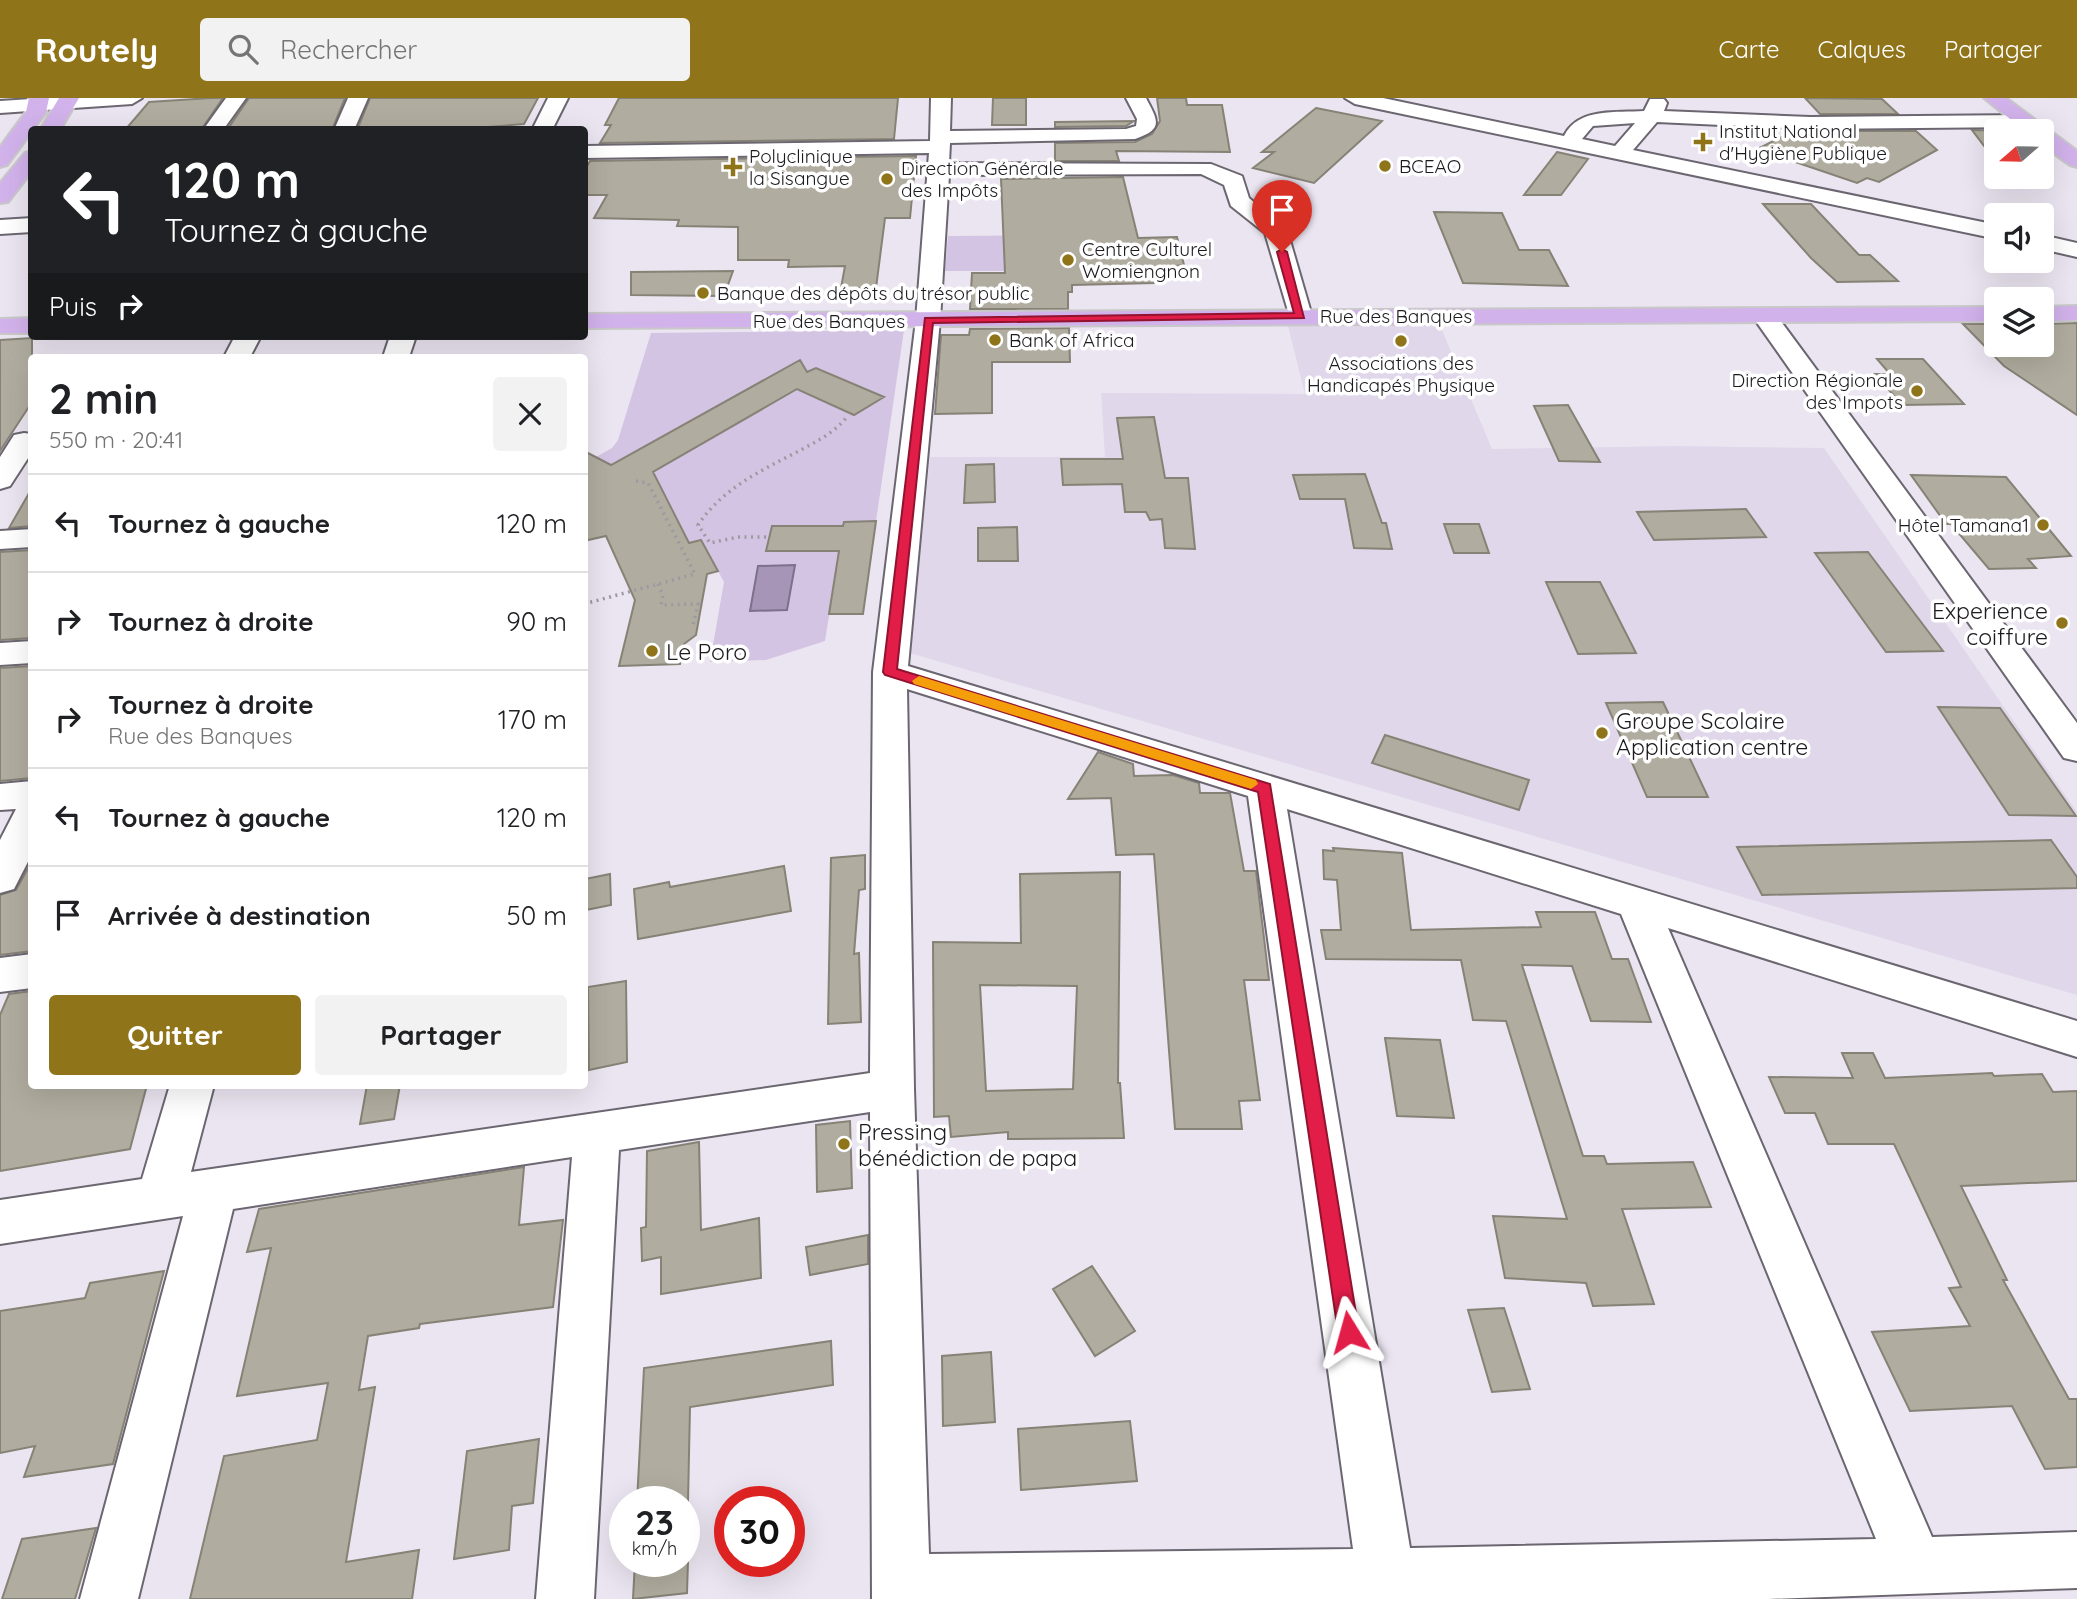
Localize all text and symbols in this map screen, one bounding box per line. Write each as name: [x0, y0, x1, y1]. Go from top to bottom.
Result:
search box: [200, 18, 690, 81]
text: Routely: [35, 29, 158, 70]
icon: search: [224, 30, 262, 68]
text: Rechercher: [280, 33, 417, 66]
text: Carte: [1718, 34, 1780, 64]
text: Calques: [1818, 34, 1906, 64]
text: Partager: [1944, 34, 2042, 64]
place label: Institut National d'Hygiène Publique: [1719, 119, 1887, 165]
north arrow: [1984, 119, 2054, 189]
map controls: [1984, 119, 2054, 357]
marker: Institut National d'Hygiène Publique: [1693, 132, 1713, 152]
place label: Polyclinique la Sisangue: [749, 144, 853, 190]
text: 120 m: [164, 149, 300, 210]
icon: left: [49, 154, 140, 245]
place label: BCEAO: [1399, 154, 1461, 178]
place label: Direction Générale des Impôts: [901, 156, 1064, 202]
marker: Polyclinique la Sisangue: [723, 157, 743, 177]
marker: BCEAO: [1377, 158, 1393, 174]
marker: Direction Générale des Impôts: [879, 171, 895, 187]
pin: [1252, 180, 1312, 252]
icon: arrive: [1263, 191, 1301, 229]
button: sound: [1984, 203, 2054, 273]
text: Tournez à gauche: [164, 210, 428, 250]
place label: Centre Culturel Womiengnon: [1082, 237, 1212, 283]
marker: Centre Culturel Womiengnon: [1060, 252, 1076, 268]
place label: Banque des dépôts du trésor public: [717, 281, 1030, 305]
marker: Banque des dépôts du trésor public: [695, 285, 711, 301]
icon: right: [111, 287, 149, 325]
button: layers: [1984, 287, 2054, 357]
text: Puis: [49, 290, 97, 323]
street label: Rue des Banques: [1320, 304, 1472, 328]
street label: Rue des Banques: [753, 309, 905, 333]
place label: Bank of Africa: [1009, 328, 1135, 352]
marker: Bank of Africa: [987, 332, 1003, 348]
marker: Associations des Handicapés Physique: [1393, 333, 1409, 349]
place label: Associations des Handicapés Physique: [1307, 351, 1495, 397]
place label: Direction Régionale des Impots: [1732, 368, 1903, 414]
text: 2 min: [49, 372, 158, 425]
button: close: [493, 377, 567, 451]
marker: Direction Régionale des Impots: [1909, 383, 1925, 399]
text: 550 m · 20:41: [49, 425, 183, 454]
icon: left: [49, 504, 87, 542]
text: Tournez à gauche: [108, 507, 330, 540]
text: 120 m: [497, 507, 567, 540]
place label: Hôtel Tamana1: [1898, 513, 2029, 537]
marker: Hôtel Tamana1: [2035, 517, 2051, 533]
place label: Experience coiffure: [1932, 596, 2048, 651]
icon: right: [49, 602, 87, 640]
text: Tournez à droite: [108, 605, 313, 638]
text: 90 m: [506, 605, 567, 638]
marker: Experience coiffure: [2054, 615, 2070, 631]
place label: Le Poro: [666, 637, 747, 666]
marker: Le Poro: [644, 643, 660, 659]
text: Tournez à droite: [108, 688, 313, 721]
icon: right: [49, 700, 87, 738]
text: 170 m: [498, 703, 567, 736]
place label: Groupe Scolaire Application centre: [1616, 706, 1808, 761]
text: Rue des Banques: [108, 721, 293, 750]
marker: Groupe Scolaire Application centre: [1594, 725, 1610, 741]
icon: left: [49, 798, 87, 836]
text: Tournez à gauche: [108, 801, 330, 834]
text: 120 m: [497, 801, 567, 834]
icon: arrive: [49, 896, 87, 934]
text: Arrivée à destination: [108, 899, 371, 932]
text: 50 m: [507, 899, 567, 932]
button: Quitter: [49, 995, 301, 1075]
button: Partager: [315, 995, 567, 1075]
place label: Pressing bénédiction de papa: [858, 1117, 1077, 1172]
marker: Pressing bénédiction de papa: [836, 1136, 852, 1152]
position arrow: [1312, 1295, 1386, 1369]
speed limit sign: 30: [714, 1486, 805, 1577]
text: 23: [635, 1500, 674, 1544]
text: km/h: [632, 1537, 677, 1560]

